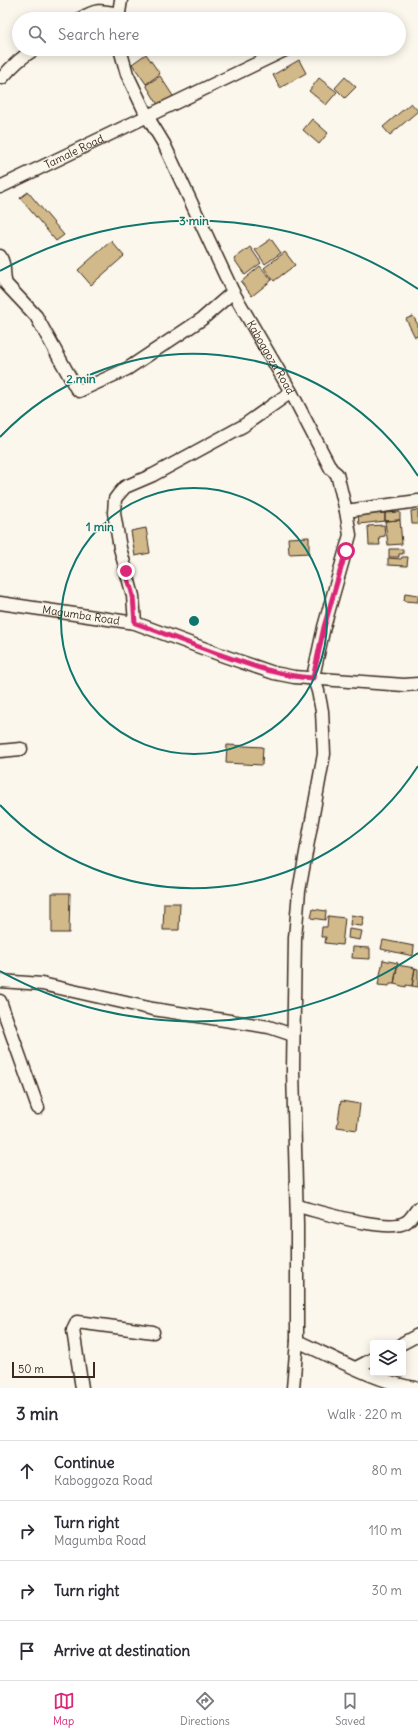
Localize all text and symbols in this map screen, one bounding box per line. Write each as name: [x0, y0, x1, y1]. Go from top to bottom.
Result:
search box: [12, 12, 406, 56]
icon: search: [26, 23, 48, 45]
text: Search here: [58, 25, 139, 44]
street label: Tamale Road: [42, 131, 106, 172]
text: 3 min: [179, 213, 209, 228]
street label: Kaboggoza Road: [244, 318, 298, 397]
text: 2 min: [66, 371, 96, 386]
text: 1 min: [86, 519, 114, 534]
route start: [337, 542, 355, 560]
route end: [117, 562, 135, 580]
street label: Magumba Road: [41, 602, 121, 628]
centre of rings: [187, 614, 201, 628]
map controls: [370, 1340, 406, 1376]
button: layers: [370, 1340, 406, 1376]
scale bar: [12, 1360, 95, 1379]
text: 50 m: [18, 1362, 44, 1376]
text: 3 min: [16, 1403, 58, 1425]
text: Walk · 220 m: [327, 1406, 402, 1423]
text: Continue: [54, 1453, 115, 1472]
icon: ahead: [16, 1460, 38, 1482]
text: 80 m: [371, 1462, 402, 1479]
text: Kaboggoza Road: [54, 1472, 153, 1489]
text: Turn right: [54, 1513, 119, 1532]
icon: right: [16, 1520, 38, 1542]
text: 110 m: [369, 1522, 402, 1539]
text: Magumba Road: [54, 1532, 146, 1549]
icon: right: [16, 1580, 38, 1602]
text: Turn right: [54, 1581, 119, 1600]
text: 30 m: [372, 1582, 402, 1599]
icon: arrive: [16, 1640, 38, 1662]
text: Arrive at destination: [54, 1641, 190, 1660]
tab: Map: [53, 1690, 75, 1728]
tab: Directions: [180, 1690, 230, 1728]
tab: Saved: [335, 1690, 365, 1728]

